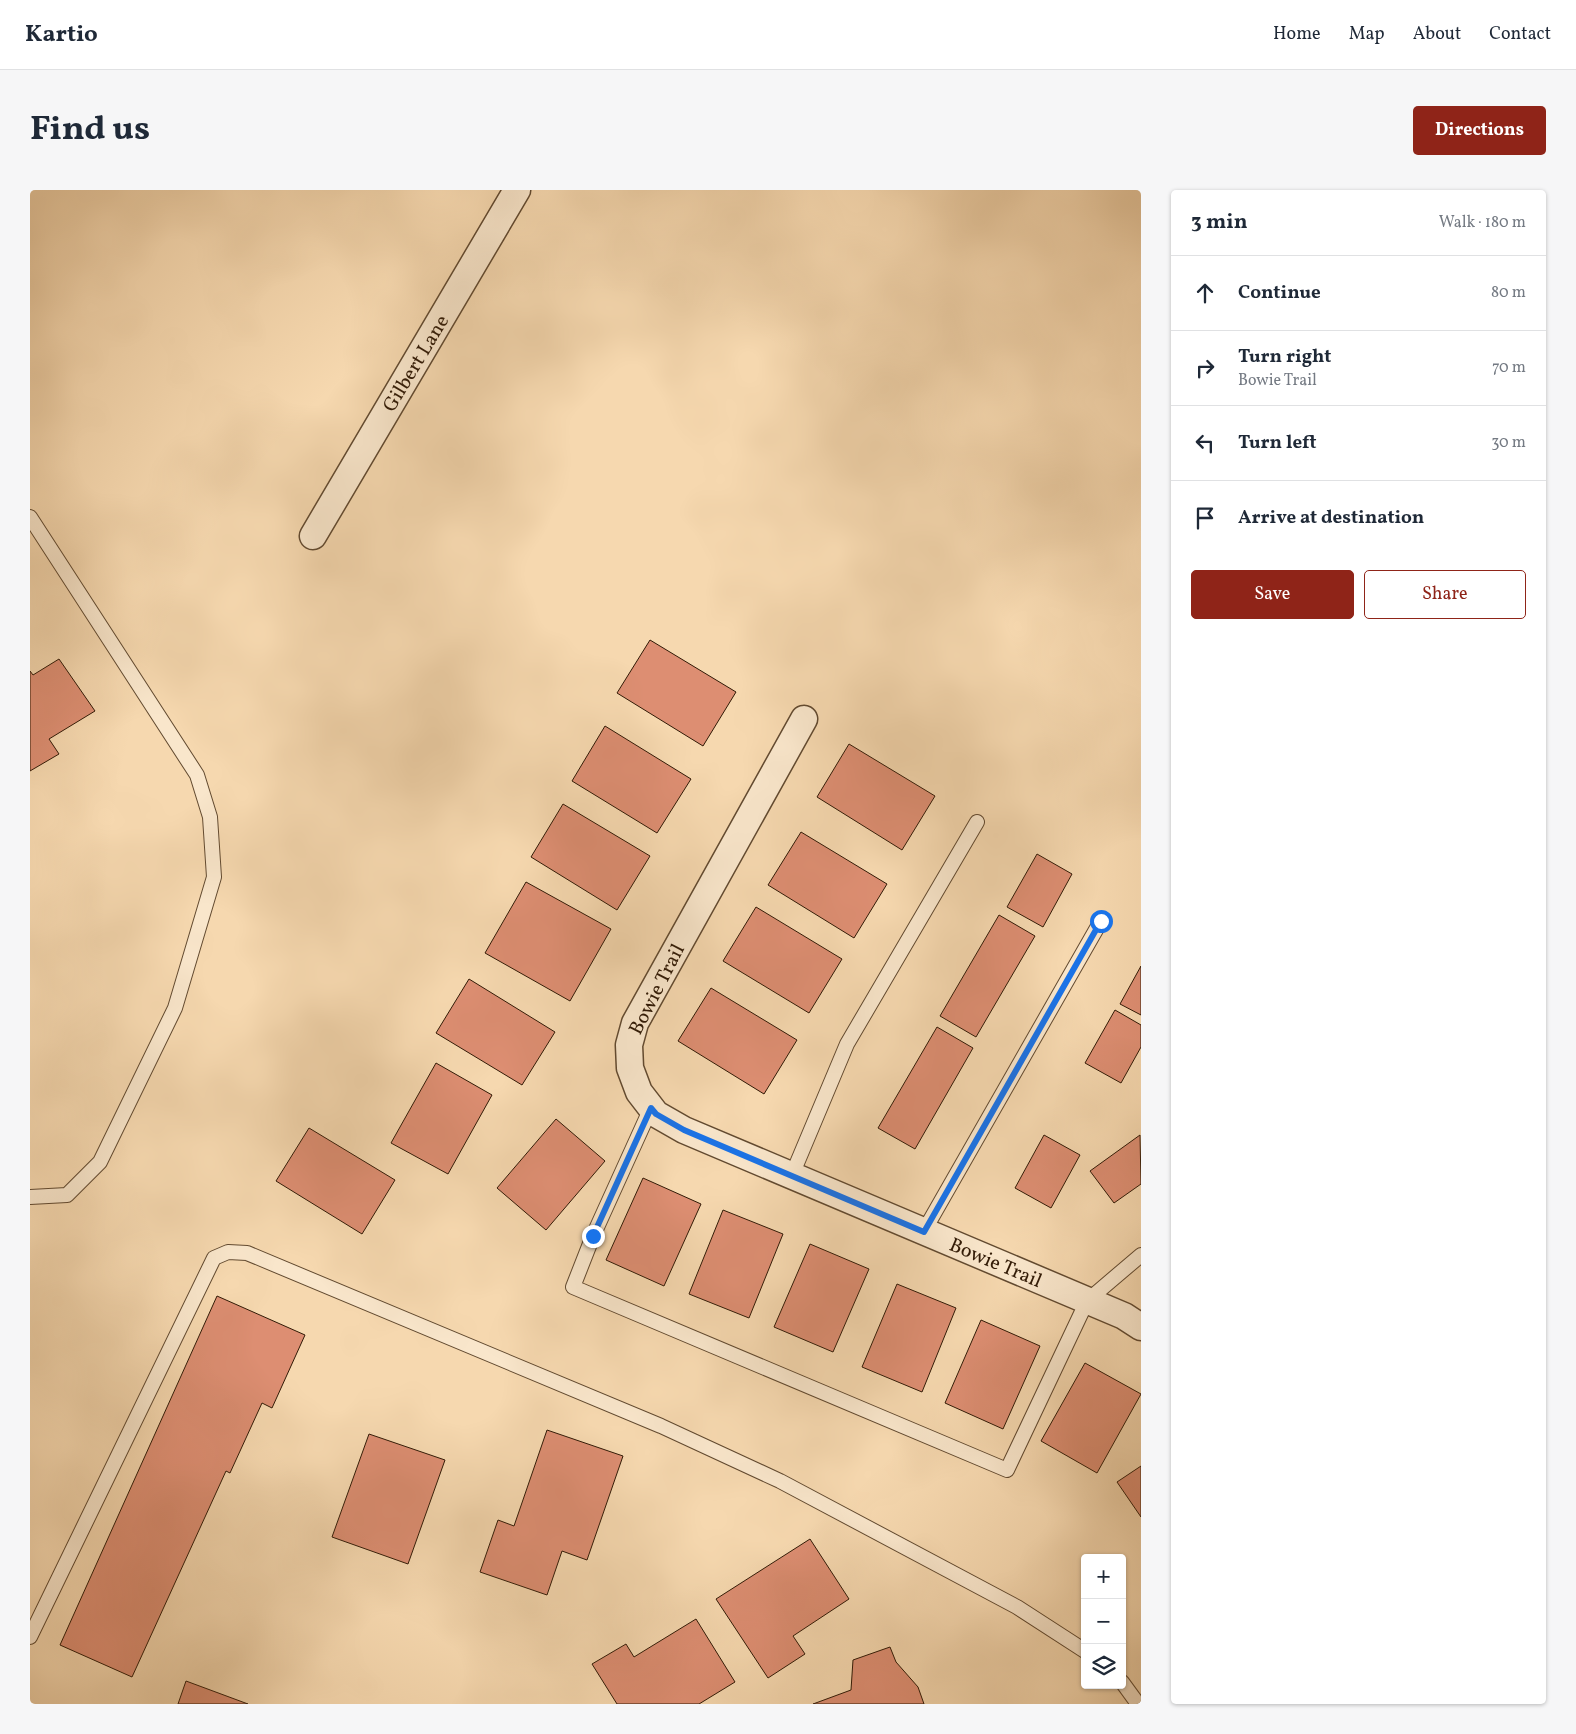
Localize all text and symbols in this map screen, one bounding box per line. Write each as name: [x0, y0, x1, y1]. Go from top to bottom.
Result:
text: Kartio: [25, 18, 98, 52]
text: Home: [1273, 22, 1321, 47]
text: Map: [1349, 22, 1385, 47]
text: About: [1413, 22, 1461, 47]
text: Contact: [1489, 22, 1551, 47]
text: Find us: [30, 106, 150, 154]
button: Directions: [1413, 106, 1546, 155]
text: 3 min: [1191, 208, 1247, 237]
text: Walk · 180 m: [1439, 212, 1526, 234]
icon: ahead: [1191, 279, 1219, 307]
text: Continue: [1238, 280, 1321, 306]
text: 80 m: [1491, 282, 1526, 304]
street label: Gilbert Lane: [377, 310, 457, 418]
text: Turn right: [1238, 344, 1331, 370]
icon: right: [1191, 354, 1219, 382]
text: 70 m: [1492, 357, 1526, 379]
text: Bowie Trail: [1238, 370, 1317, 392]
icon: left: [1191, 429, 1219, 457]
text: Turn left: [1238, 430, 1317, 456]
text: 30 m: [1491, 432, 1526, 454]
icon: arrive: [1191, 504, 1219, 532]
text: Arrive at destination: [1238, 505, 1424, 531]
button: Save: [1191, 570, 1354, 619]
button: Share: [1364, 570, 1526, 619]
route start: [1090, 910, 1113, 933]
street label: Bowie Trail: [623, 940, 693, 1040]
route end: [582, 1225, 605, 1248]
street label: Bowie Trail: [944, 1232, 1046, 1296]
map controls: [1081, 1554, 1126, 1689]
button: +: [1081, 1554, 1126, 1599]
button: −: [1081, 1599, 1126, 1644]
button: layers: [1081, 1644, 1126, 1689]

